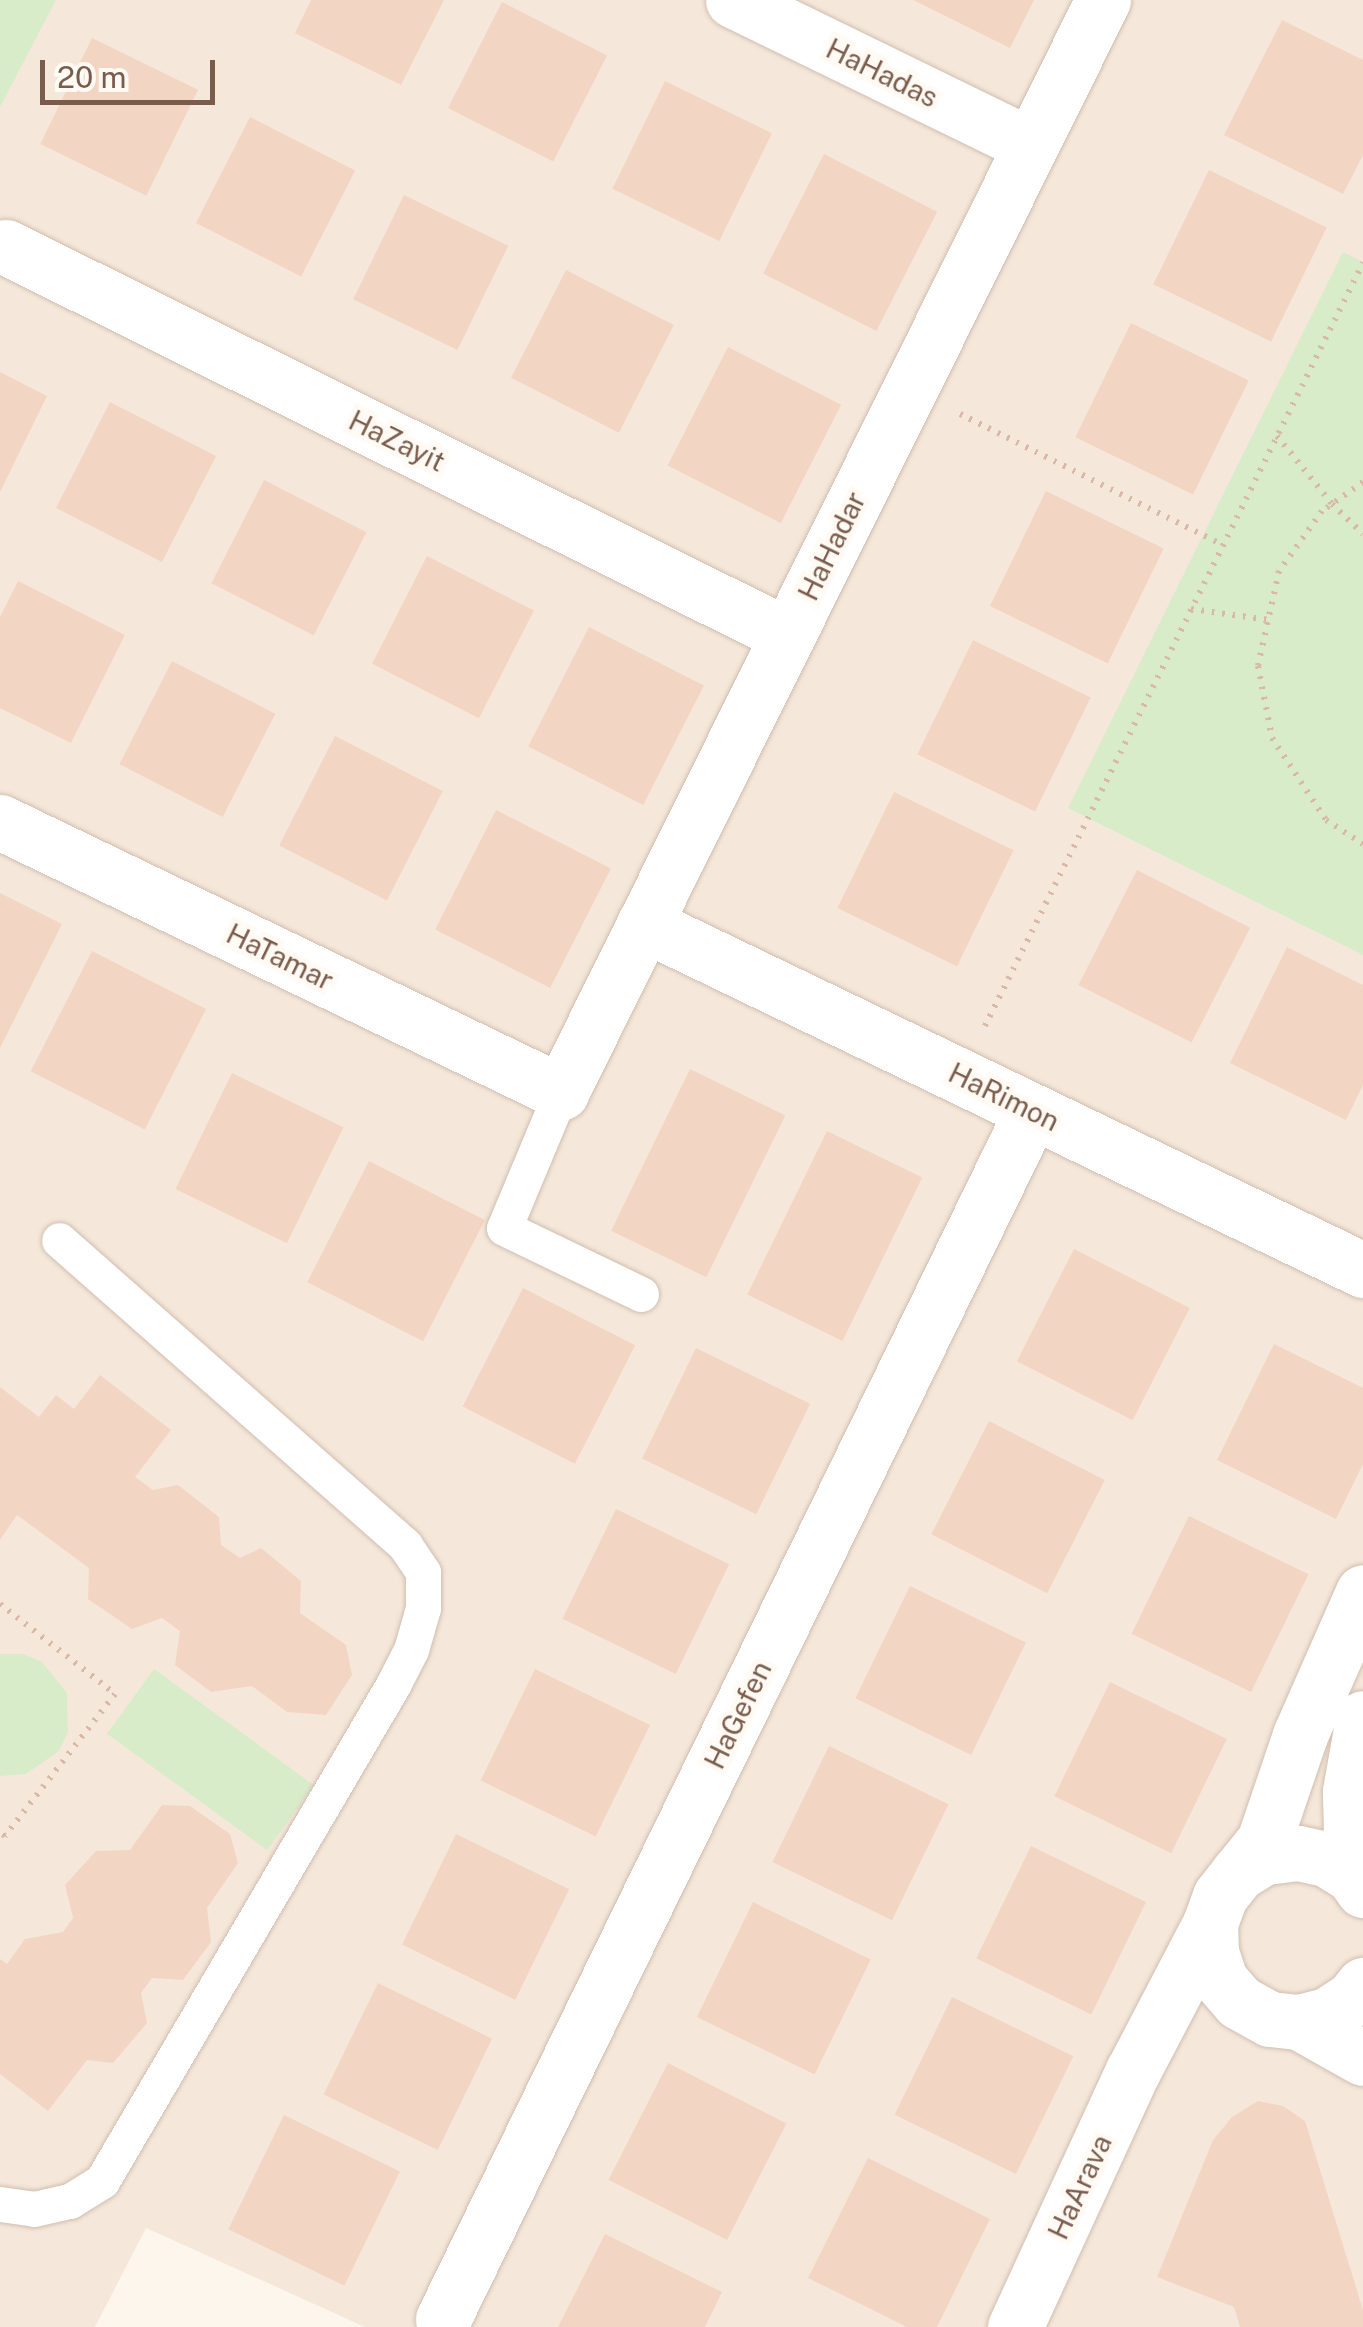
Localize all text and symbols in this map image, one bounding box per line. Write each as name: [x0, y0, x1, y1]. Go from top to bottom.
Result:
street label: HaHadas: [821, 32, 943, 114]
scale bar: [45, 40, 220, 102]
text: 20 m: [57, 59, 126, 95]
street label: HaZayit: [344, 403, 450, 479]
street label: HaHadar: [791, 486, 873, 606]
street label: HaTamar: [221, 917, 339, 997]
street label: HaRimon: [943, 1056, 1065, 1138]
street label: HaGefen: [698, 1656, 778, 1774]
street label: HaArava: [1041, 2129, 1119, 2245]

